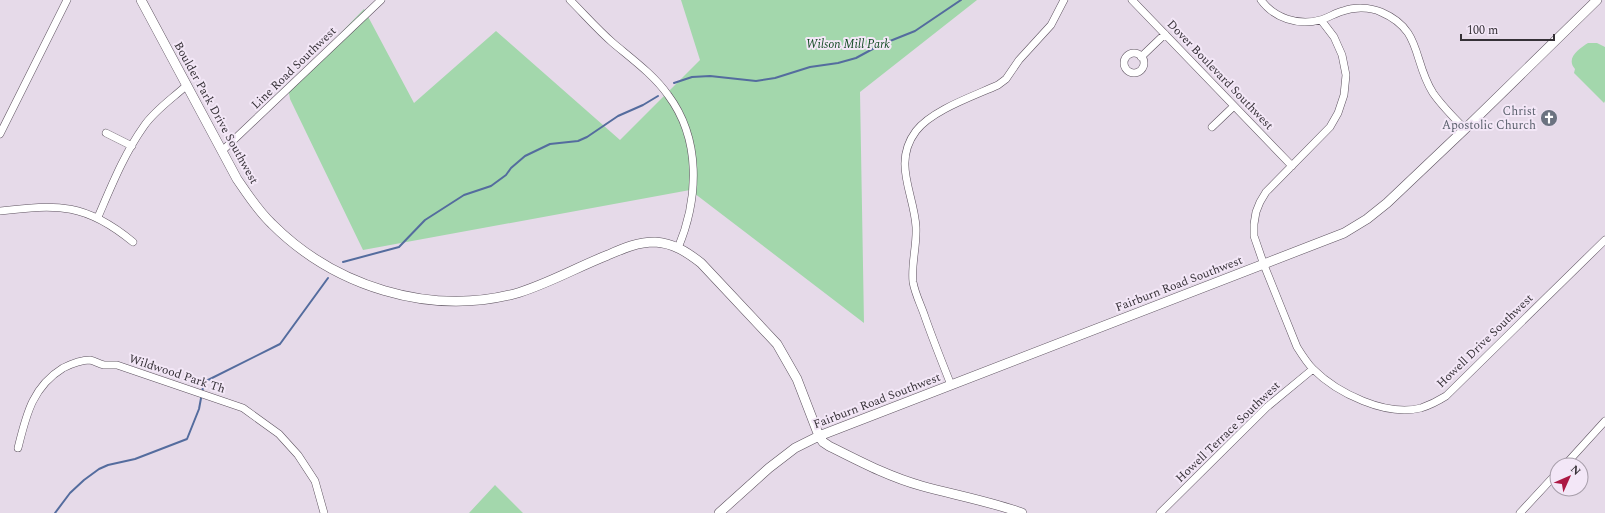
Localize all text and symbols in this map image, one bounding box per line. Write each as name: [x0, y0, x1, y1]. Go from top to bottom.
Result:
street label: Dover Boulevard Southwest: [1162, 16, 1278, 134]
scale bar: [1461, 16, 1554, 42]
text: 100 m: [1467, 21, 1498, 40]
street label: Line Road Southwest: [247, 22, 341, 114]
park label: Wilson Mill Park: [806, 35, 890, 54]
street label: Boulder Park Drive Southwest: [169, 38, 263, 188]
place label: Christ Apostolic Church: [1442, 102, 1536, 135]
church icon: Christ Apostolic Church: [1539, 108, 1559, 128]
street label: Fairburn Road Southwest: [1113, 251, 1245, 317]
street label: Howell Drive Southwest: [1432, 290, 1538, 392]
street label: Wildwood Park Th: [126, 349, 228, 399]
street label: Fairburn Road Southwest: [811, 368, 943, 434]
street label: Howell Terrace Southwest: [1171, 377, 1285, 487]
north arrow: [1549, 457, 1589, 497]
text: N: [1567, 461, 1585, 479]

